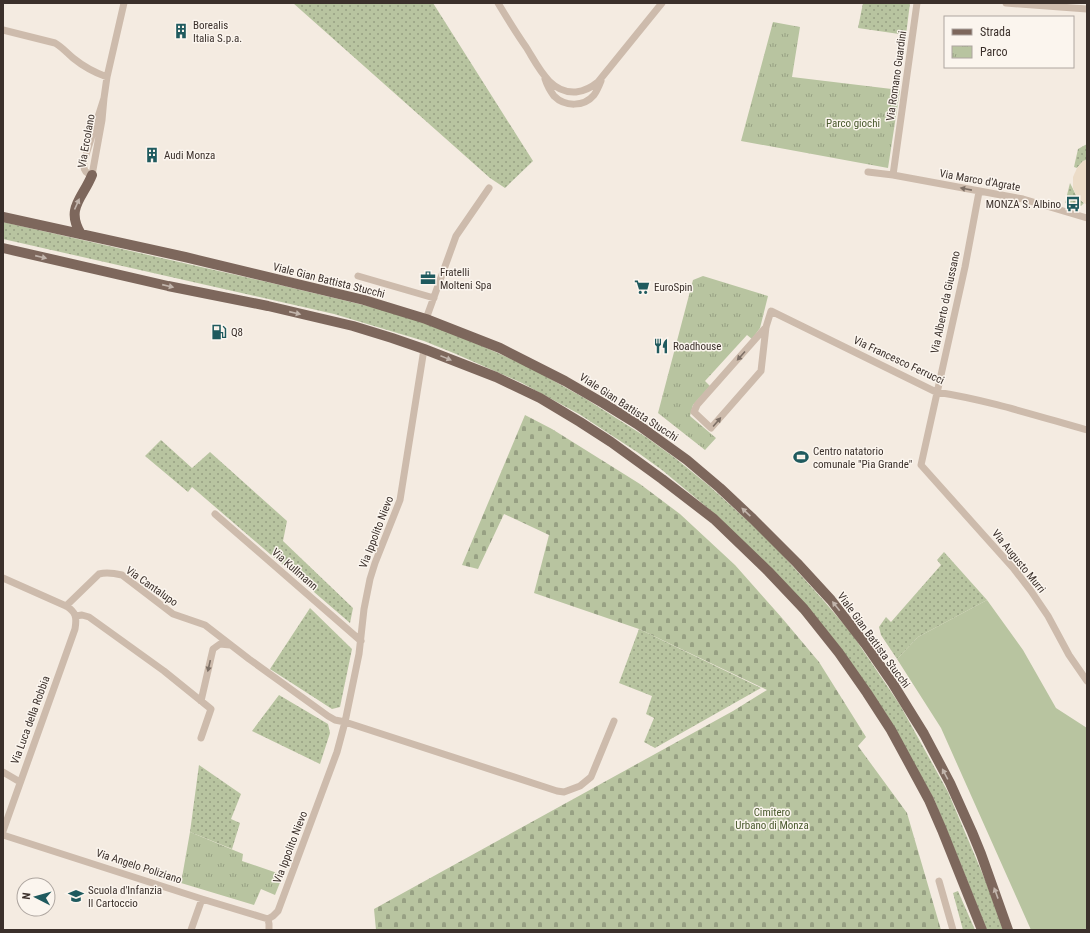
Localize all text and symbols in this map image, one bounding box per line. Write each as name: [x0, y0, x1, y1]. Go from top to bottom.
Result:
legend: [944, 16, 1074, 68]
place label: Borealis Italia S.p.a.: [193, 19, 242, 45]
building icon: Borealis Italia S.p.a.: [172, 22, 190, 40]
text: Strada: [980, 25, 1011, 39]
street label: Via Romano Guardini: [884, 30, 909, 122]
text: Parco: [980, 45, 1007, 59]
street label: Via Ercolano: [75, 113, 98, 169]
park label: Parco giochi: [826, 117, 880, 130]
building icon: Audi Monza: [143, 146, 161, 164]
place label: Audi Monza: [164, 149, 215, 162]
street label: Via Marco d'Agrate: [939, 167, 1021, 194]
one-way arrow: [959, 186, 972, 192]
bus stop icon: MONZA S. Albino: [1064, 195, 1082, 213]
one-way arrow: [75, 197, 81, 209]
place label: MONZA S. Albino: [986, 198, 1061, 211]
street label: Via Alberto da Giussano: [928, 249, 963, 355]
one-way arrow: [35, 254, 47, 260]
street label: Viale Gian Battista Stucchi: [272, 260, 386, 301]
place label: Fratelli Molteni Spa: [440, 266, 492, 292]
office icon: Fratelli Molteni Spa: [419, 269, 437, 287]
supermarket icon: EuroSpin: [633, 278, 651, 296]
place label: EuroSpin: [654, 281, 692, 294]
one-way arrow: [162, 283, 174, 289]
one-way arrow: [289, 310, 301, 316]
fuel station icon: Q8: [210, 323, 228, 341]
place label: Q8: [231, 326, 243, 339]
street label: Via Francesco Ferrucci: [851, 334, 946, 387]
restaurant icon: Roadhouse: [652, 337, 670, 355]
place label: Roadhouse: [673, 340, 721, 353]
one-way arrow: [736, 351, 745, 362]
one-way arrow: [441, 355, 453, 361]
street label: Viale Gian Battista Stucchi: [577, 371, 680, 444]
one-way arrow: [712, 417, 721, 427]
place label: Centro natatorio comunale "Pia Grande": [813, 445, 912, 471]
sports icon: Centro natatorio comunale "Pia Grande": [792, 448, 810, 466]
street label: Via Ippolito Nievo: [357, 494, 396, 570]
one-way arrow: [741, 508, 751, 517]
street label: Via Augusto Murri: [989, 527, 1048, 596]
street label: Via Kullmann: [269, 546, 320, 593]
street label: Via Cantalupo: [123, 564, 181, 609]
street label: Viale Gian Battista Stucchi: [835, 590, 913, 691]
one-way arrow: [832, 601, 840, 612]
one-way arrow: [206, 660, 212, 672]
street label: Via Luca della Robbia: [8, 674, 53, 766]
one-way arrow: [942, 768, 948, 779]
park label: Cimitero Urbano di Monza: [735, 806, 809, 832]
street label: Via Ippolito Nievo: [271, 809, 310, 885]
street label: Via Angelo Poliziano: [94, 846, 184, 887]
north arrow: [16, 877, 56, 917]
place label: Scuola d'Infanzia Il Cartoccio: [88, 884, 162, 910]
school or university icon: Scuola d'Infanzia Il Cartoccio: [67, 887, 85, 905]
one-way arrow: [992, 887, 998, 899]
text: N: [20, 892, 33, 900]

